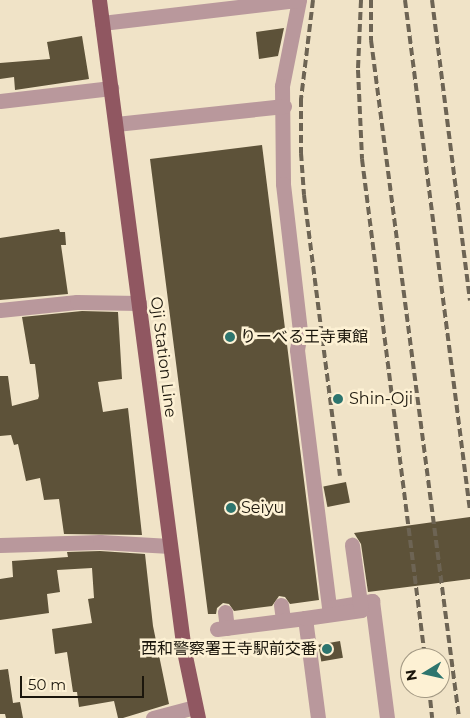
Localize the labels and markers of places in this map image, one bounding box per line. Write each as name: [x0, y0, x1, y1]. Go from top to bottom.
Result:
place label: りーべる王寺東館: [240, 327, 368, 347]
marker: りーべる王寺東館: [224, 331, 236, 343]
place label: Shin-Oji: [349, 389, 413, 409]
marker: Shin-Oji: [331, 392, 345, 406]
place label: Seiyu: [241, 498, 284, 518]
marker: Seiyu: [225, 502, 237, 514]
place label: 西和警察署王寺駅前交番: [141, 639, 317, 659]
marker: 西和警察署王寺駅前交番: [321, 643, 333, 655]

